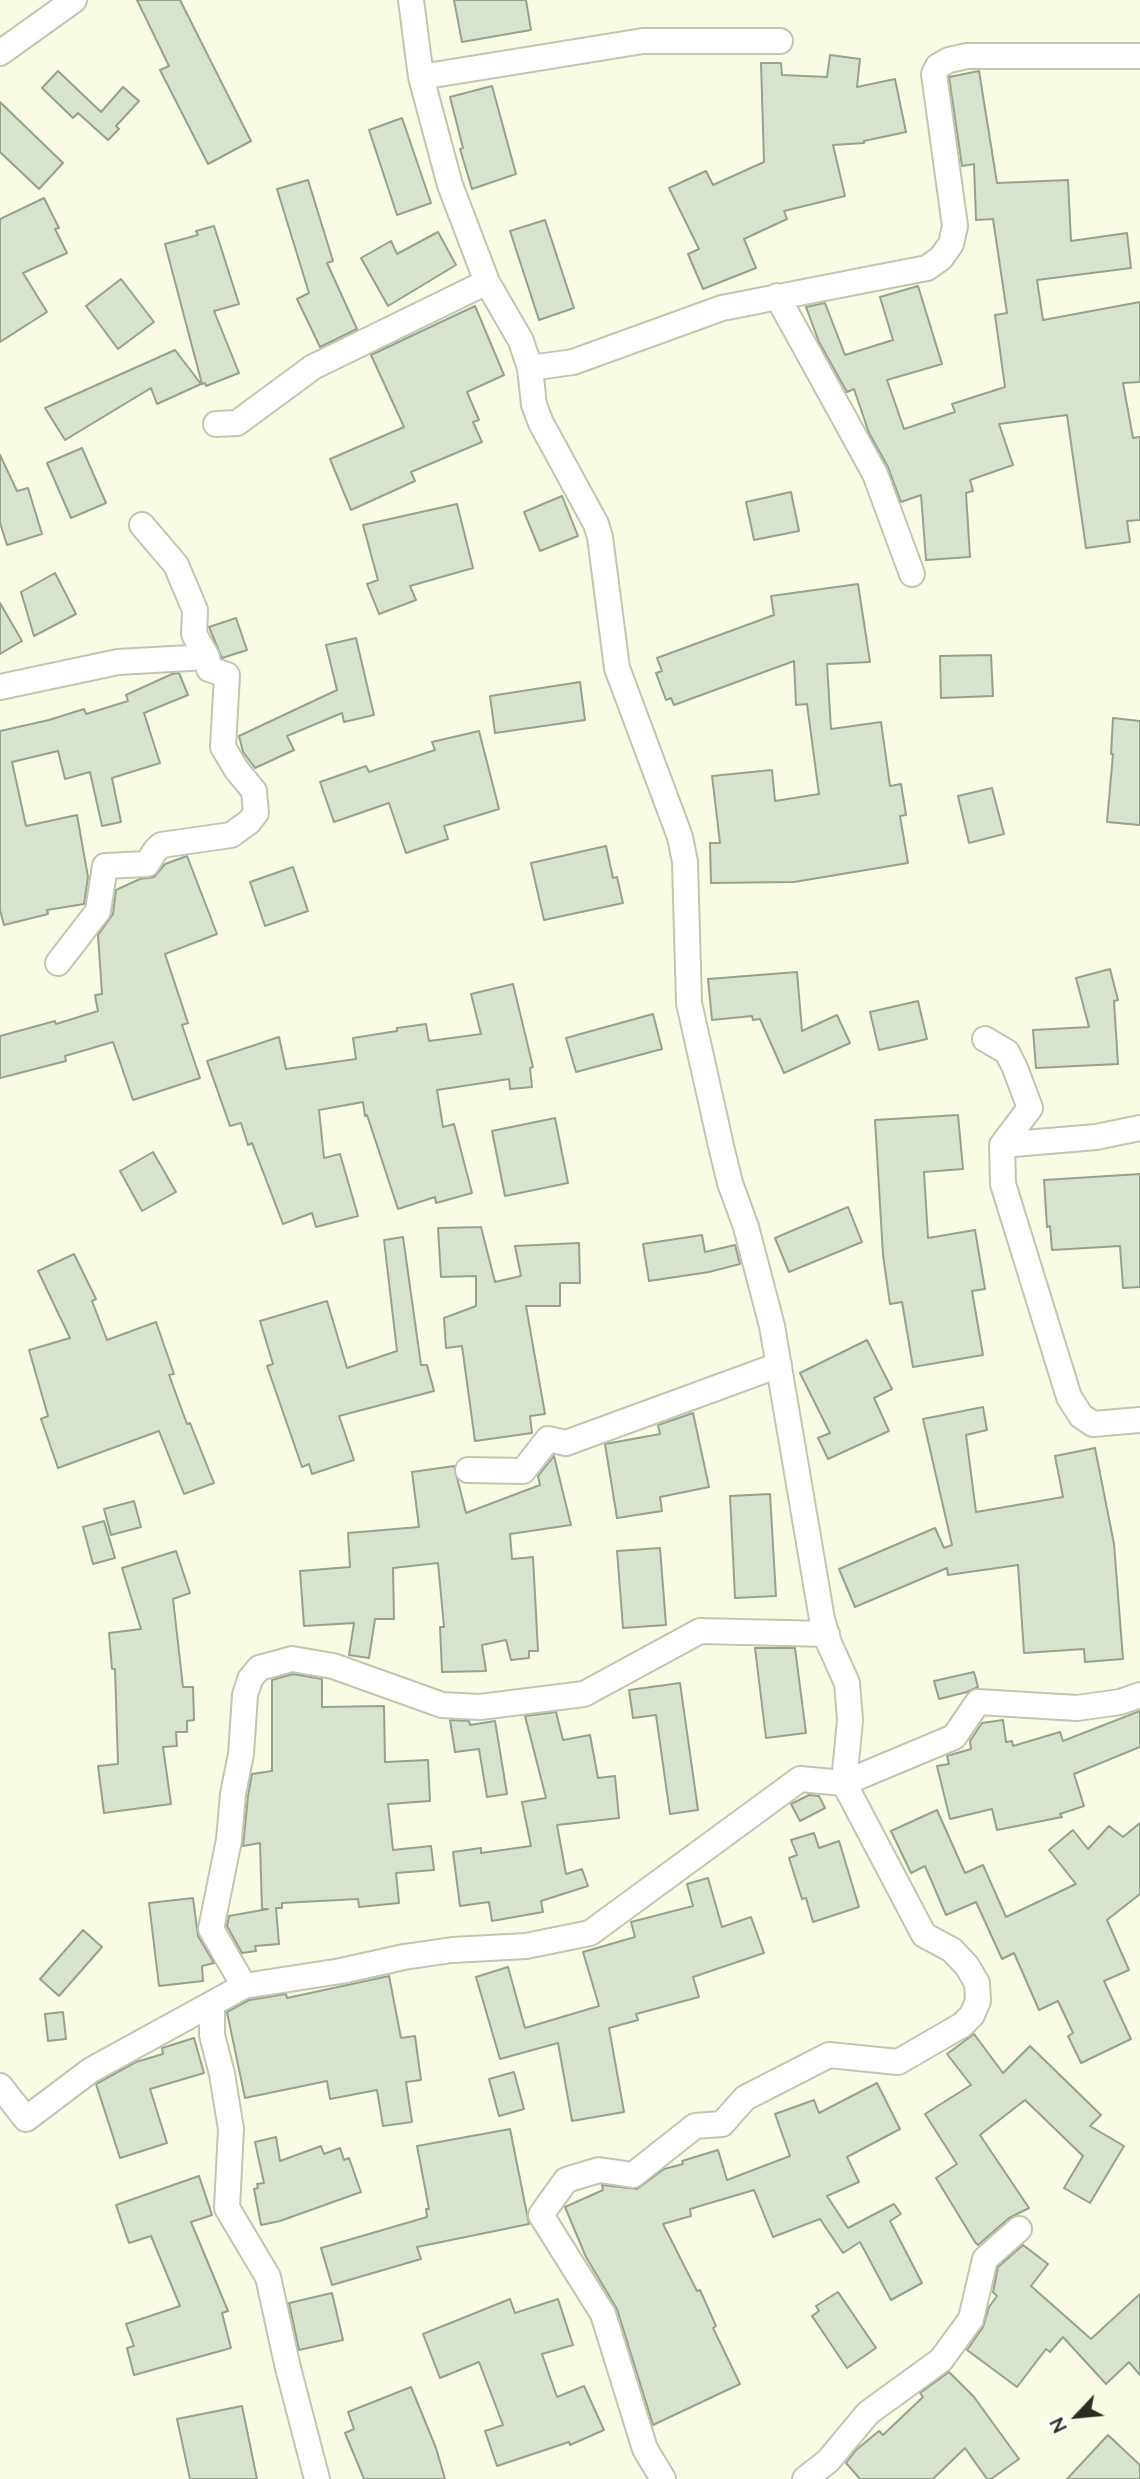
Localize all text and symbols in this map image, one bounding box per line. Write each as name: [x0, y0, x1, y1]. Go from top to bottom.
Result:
north arrow: [1042, 2381, 1112, 2451]
text: N: [1044, 2413, 1072, 2437]

